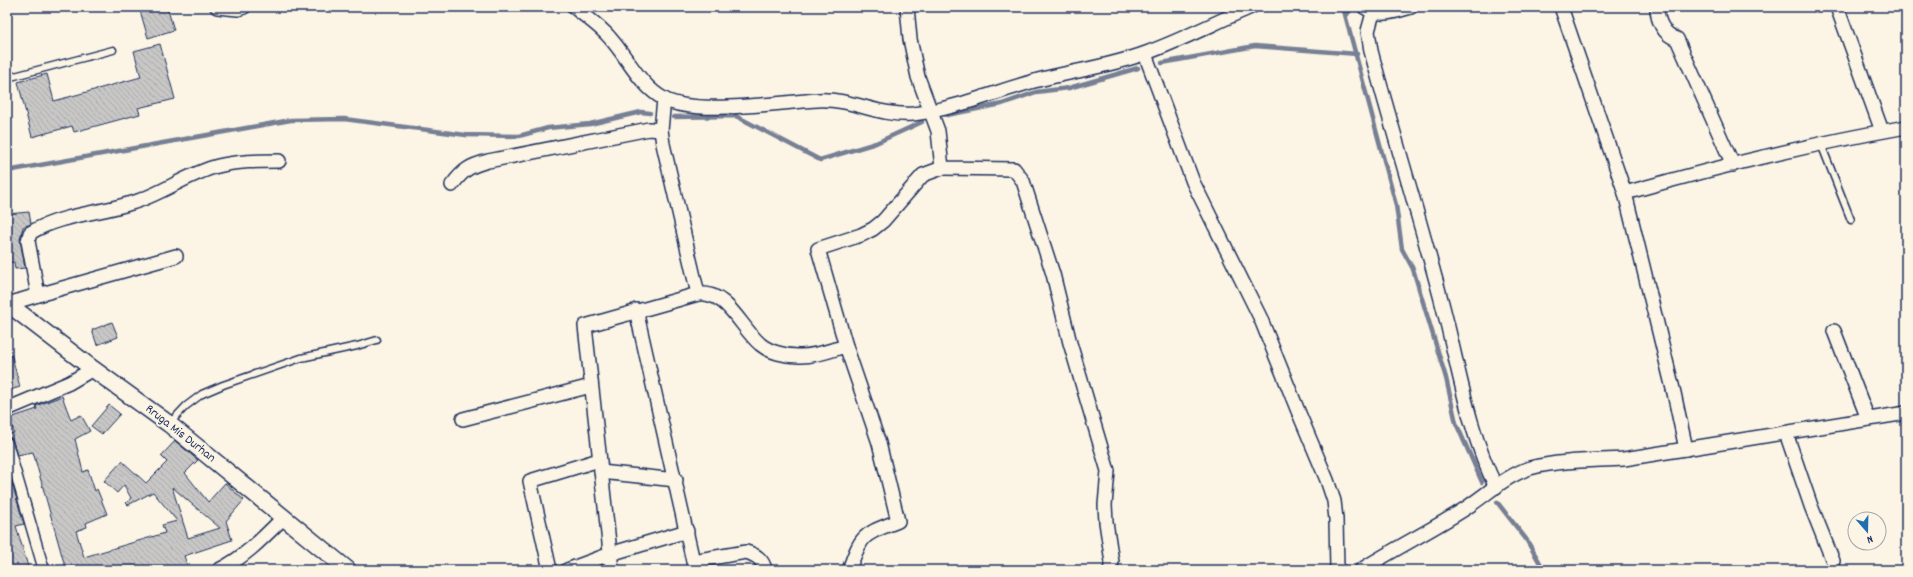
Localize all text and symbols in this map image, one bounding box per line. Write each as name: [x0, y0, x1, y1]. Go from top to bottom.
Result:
street label: Rruga Mis Durhan: [141, 400, 219, 468]
north arrow: [1847, 511, 1887, 551]
text: N: [1864, 530, 1875, 547]

